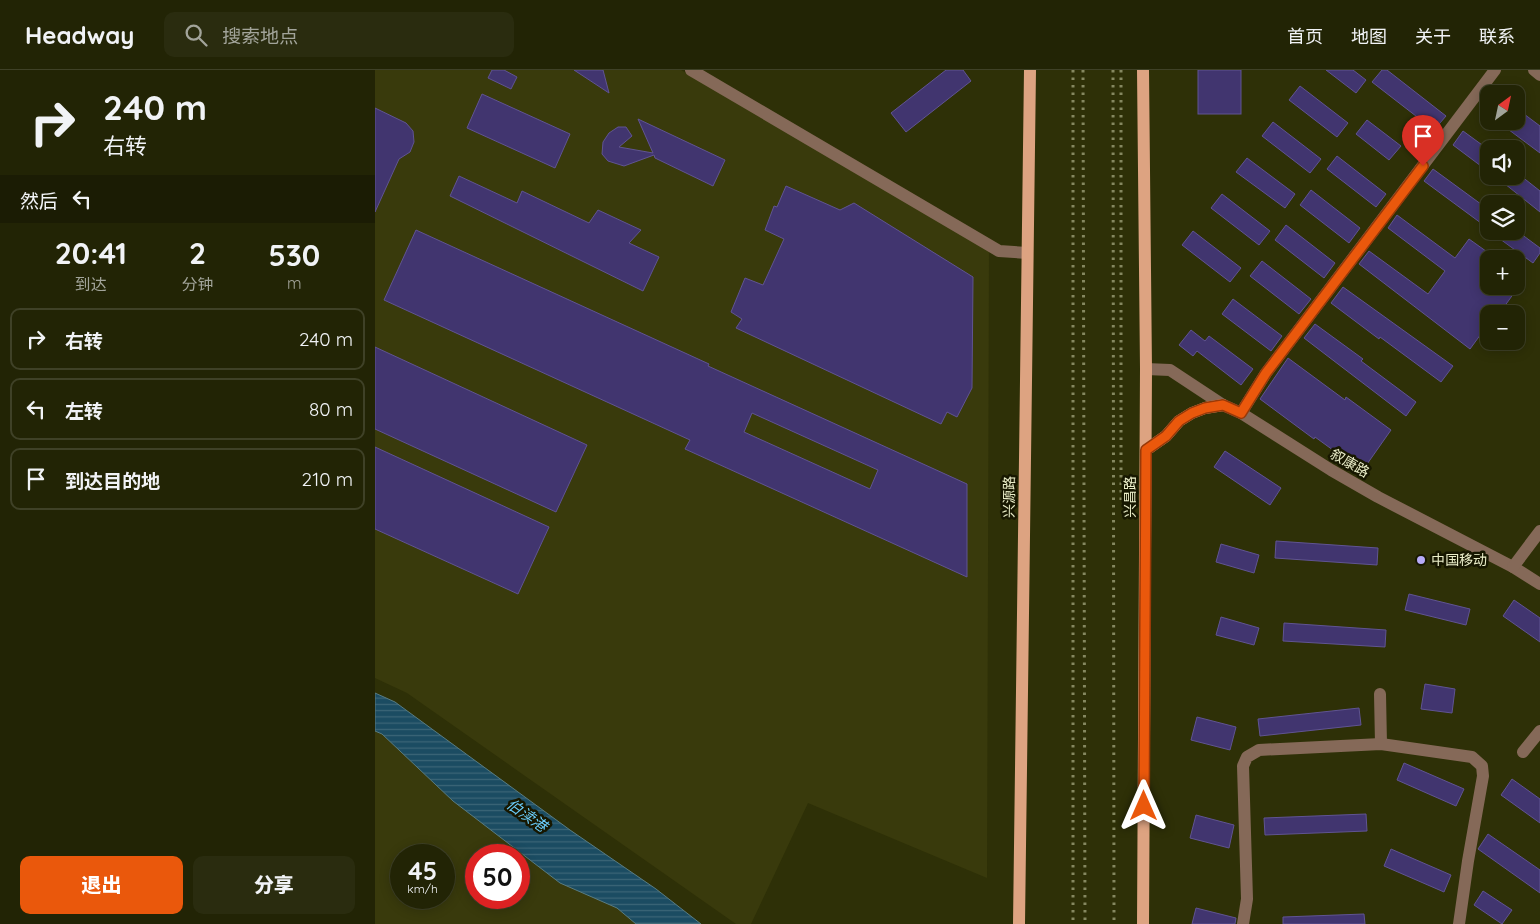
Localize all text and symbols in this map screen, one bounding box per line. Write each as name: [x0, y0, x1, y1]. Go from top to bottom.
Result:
search box: [164, 12, 514, 57]
text: Headway: [25, 20, 134, 50]
icon: search: [182, 21, 210, 49]
text: 搜索地点: [222, 24, 298, 48]
text: 首页: [1287, 25, 1323, 48]
text: 地图: [1351, 25, 1387, 48]
text: 关于: [1415, 25, 1451, 48]
text: 联系: [1479, 25, 1515, 48]
text: 240 m: [103, 85, 207, 129]
north arrow: [1480, 85, 1525, 130]
map controls: [1480, 85, 1525, 350]
icon: right: [20, 90, 85, 155]
pin: [1402, 115, 1444, 166]
icon: arrive: [1409, 122, 1437, 150]
text: 右转: [103, 132, 147, 160]
button: sound: [1480, 140, 1525, 185]
icon: left: [68, 185, 96, 213]
text: 然后: [20, 189, 58, 213]
button: layers: [1480, 195, 1525, 240]
text: 20:41: [55, 234, 127, 272]
text: 2: [189, 234, 206, 272]
text: 530: [268, 236, 320, 274]
button: +: [1480, 250, 1525, 295]
text: m: [287, 273, 302, 293]
text: 到达: [75, 274, 107, 294]
text: 分钟: [182, 274, 214, 294]
button: −: [1480, 305, 1525, 350]
icon: right: [22, 325, 50, 353]
text: 240 m: [299, 327, 353, 351]
text: 右转: [65, 329, 103, 353]
icon: left: [22, 395, 50, 423]
text: 80 m: [309, 397, 353, 421]
text: 左转: [65, 399, 103, 423]
street label: 叙康路: [1327, 445, 1373, 481]
icon: arrive: [22, 465, 50, 493]
text: 210 m: [302, 467, 353, 491]
text: 到达目的地: [65, 469, 160, 493]
street label: 兴源路: [1000, 476, 1018, 518]
street label: 兴昌路: [1121, 476, 1139, 518]
place label: 中国移动: [1431, 551, 1487, 569]
marker: 中国移动: [1415, 554, 1427, 566]
position arrow: [1117, 779, 1169, 831]
water label: 伯渎港: [503, 794, 553, 837]
speed limit sign: 50: [465, 844, 530, 909]
text: 45: [408, 855, 437, 886]
button: 退出: [20, 856, 183, 914]
button: 分享: [193, 856, 355, 914]
text: km/h: [407, 881, 438, 896]

